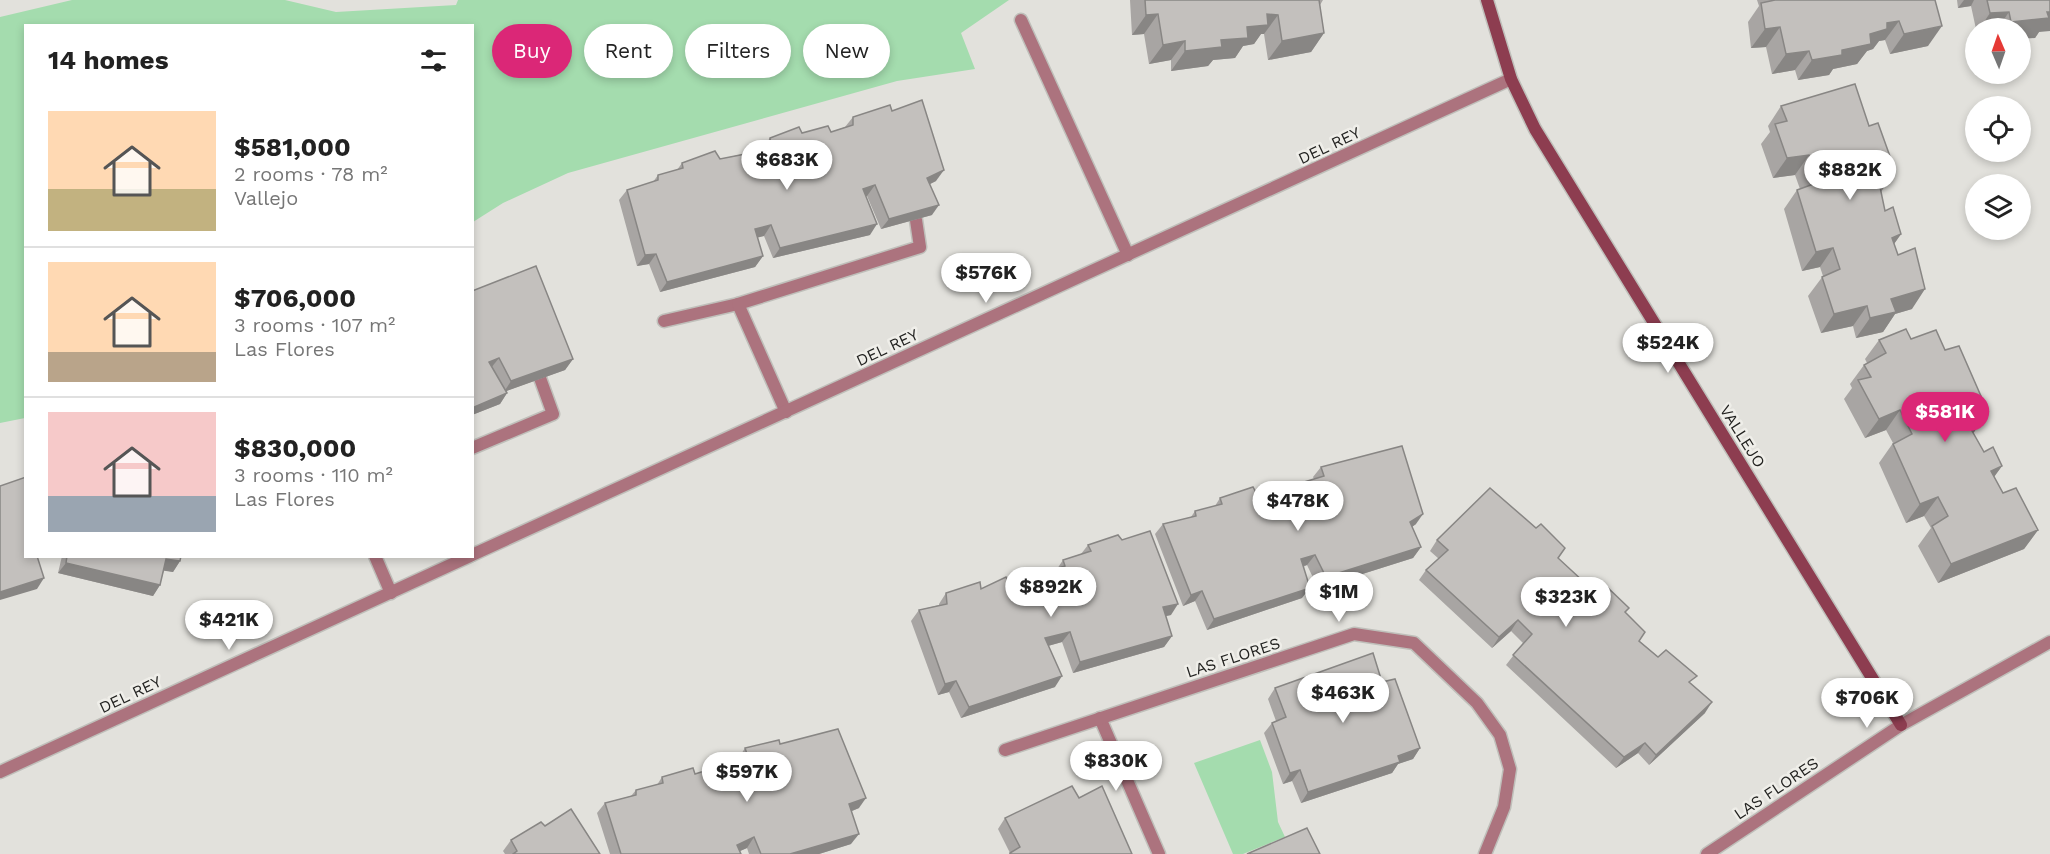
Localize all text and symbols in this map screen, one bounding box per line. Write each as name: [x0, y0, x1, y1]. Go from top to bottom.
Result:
north arrow: [1965, 18, 2031, 84]
map controls: [1965, 18, 2031, 240]
chip: Buy: [492, 24, 572, 78]
chip: Rent: [584, 24, 673, 78]
chip: Filters: [685, 24, 791, 78]
chip: New: [803, 24, 890, 78]
icon: filters: [417, 44, 450, 77]
text: 14 homes: [48, 45, 169, 75]
button: locate: [1965, 96, 2031, 162]
street label: DEL REY: [1295, 123, 1363, 168]
text: $581,000: [234, 132, 351, 162]
icon: home: [96, 135, 168, 207]
pin: $683K: [745, 140, 829, 191]
text: $683K: [755, 147, 819, 171]
pin: $882K: [1808, 150, 1892, 201]
text: $882K: [1818, 157, 1882, 181]
text: 2 rooms · 78 m²: [234, 162, 388, 186]
button: layers: [1965, 174, 2031, 240]
text: Vallejo: [234, 186, 298, 210]
pin: $576K: [944, 253, 1028, 304]
text: $576K: [955, 260, 1017, 284]
text: $706,000: [234, 283, 356, 313]
icon: home: [96, 286, 168, 358]
text: 3 rooms · 107 m²: [234, 313, 395, 337]
pin: $524K: [1626, 323, 1710, 374]
street label: DEL REY: [853, 325, 921, 370]
text: $524K: [1637, 330, 1699, 354]
text: Las Flores: [234, 337, 335, 361]
pin: $581K: [1903, 392, 1987, 443]
text: $581K: [1915, 399, 1975, 423]
street label: VALLEJO: [1716, 401, 1769, 471]
text: $830,000: [234, 433, 356, 463]
icon: home: [96, 436, 168, 508]
text: 3 rooms · 110 m²: [234, 463, 393, 487]
pin: $478K: [1256, 481, 1340, 532]
text: Las Flores: [234, 487, 335, 511]
text: $478K: [1267, 488, 1329, 512]
pin: $892K: [1009, 567, 1093, 618]
pin: $1M: [1310, 572, 1368, 623]
text: $892K: [1019, 574, 1083, 598]
pin: $323K: [1524, 577, 1608, 628]
text: $1M: [1319, 579, 1359, 603]
text: $323K: [1535, 584, 1597, 608]
pin: $421K: [187, 600, 271, 651]
text: $421K: [199, 607, 259, 631]
street label: LAS FLORES: [1184, 633, 1283, 682]
street label: DEL REY: [96, 672, 164, 717]
pin: $463K: [1301, 673, 1385, 724]
pin: $706K: [1825, 678, 1909, 729]
text: $463K: [1311, 680, 1375, 704]
text: $706K: [1835, 685, 1899, 709]
pin: $830K: [1074, 741, 1158, 792]
text: $830K: [1084, 748, 1148, 772]
pin: $597K: [705, 752, 789, 803]
street label: LAS FLORES: [1730, 753, 1822, 824]
text: $597K: [716, 759, 778, 783]

